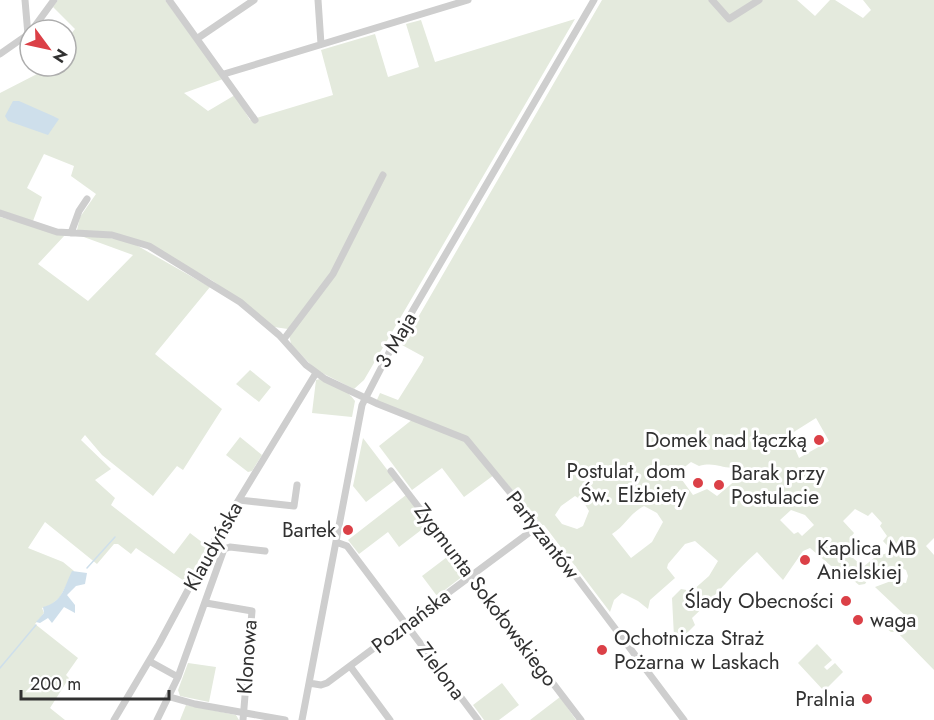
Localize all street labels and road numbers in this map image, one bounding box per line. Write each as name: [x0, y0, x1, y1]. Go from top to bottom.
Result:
street label: 3 Maja: [368, 306, 424, 374]
street label: Partyzantów: [499, 485, 587, 586]
street label: Klaudyńska: [176, 496, 250, 596]
street label: Zygmunta Sokołowskiego: [407, 497, 565, 693]
street label: Poznańska: [365, 581, 457, 661]
street label: Klonowa: [229, 619, 265, 695]
street label: Zielona: [409, 636, 473, 706]

